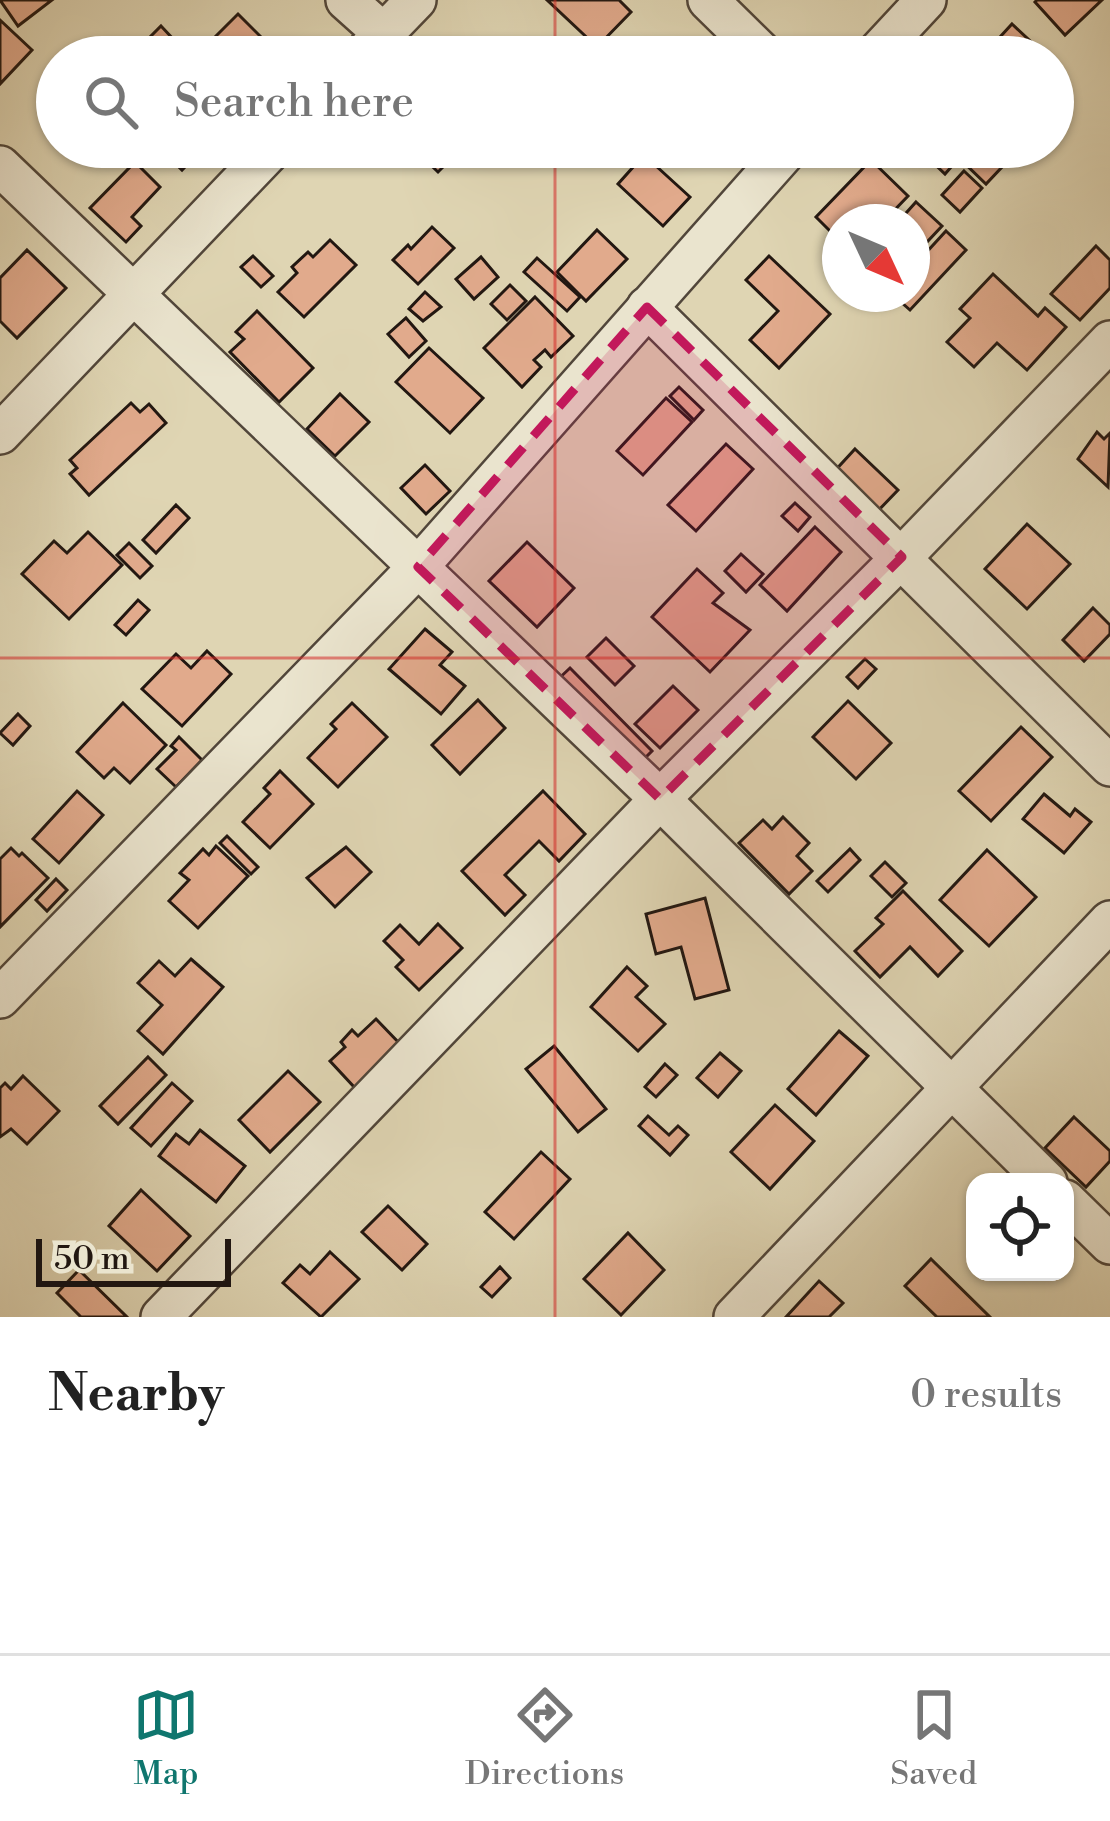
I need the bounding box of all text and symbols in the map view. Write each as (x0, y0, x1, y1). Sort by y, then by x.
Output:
search box (36, 36, 1074, 168)
icon: search (78, 69, 144, 135)
text: Search here (174, 74, 414, 131)
north arrow (822, 204, 930, 312)
map controls (966, 1173, 1074, 1281)
button: locate (966, 1173, 1074, 1281)
scale bar (36, 1233, 231, 1286)
text: 50 m (54, 1239, 130, 1280)
text: Nearby (48, 1363, 224, 1427)
text: 0 results (910, 1371, 1062, 1420)
tab: Map (133, 1682, 199, 1795)
tab: Directions (465, 1682, 624, 1795)
tab: Saved (890, 1682, 977, 1795)

